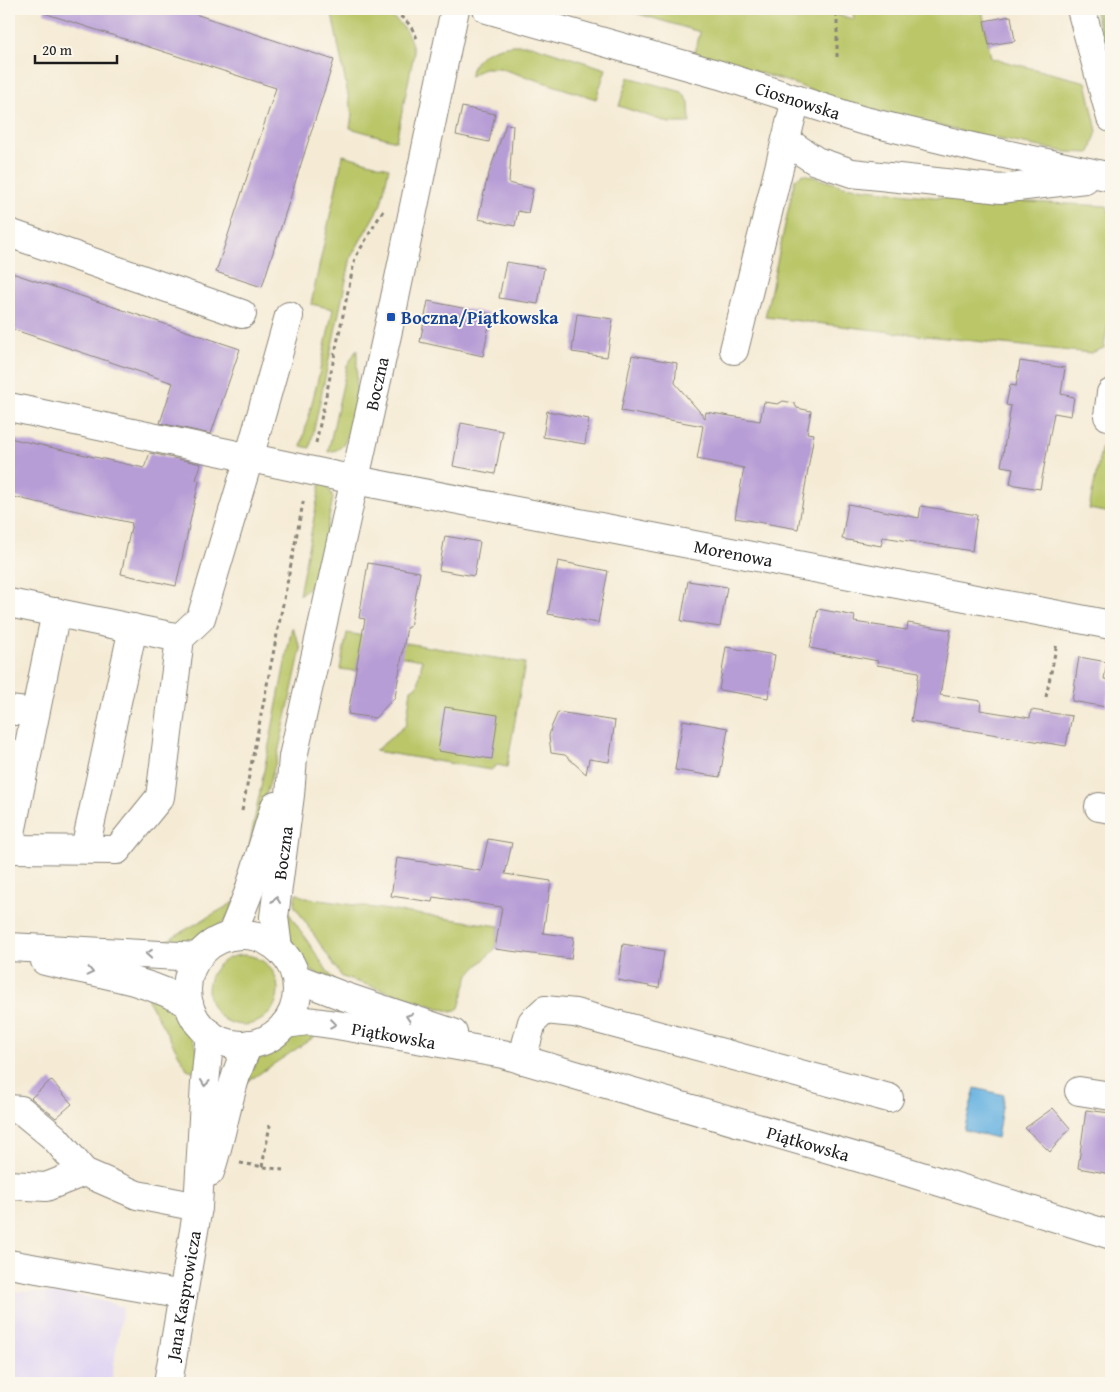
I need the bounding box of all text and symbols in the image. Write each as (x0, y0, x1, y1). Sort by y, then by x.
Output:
scale bar (35, 32, 118, 64)
text: 20 m (42, 39, 73, 60)
street label: Ciosnowska (752, 74, 844, 126)
place label: Boczna/Piątkowska (401, 304, 559, 331)
marker: Boczna/Piątkowska (385, 311, 397, 323)
street label: Boczna (357, 354, 395, 413)
street label: Morenowa (692, 532, 776, 573)
street label: Boczna (266, 824, 299, 881)
one-way arrow (270, 895, 281, 903)
one-way arrow (145, 949, 153, 960)
one-way arrow (86, 966, 95, 976)
one-way arrow (405, 1013, 414, 1023)
street label: Piątkowska (350, 1014, 438, 1056)
one-way arrow (329, 1018, 337, 1029)
one-way arrow (200, 1079, 211, 1087)
street label: Piątkowska (764, 1118, 853, 1168)
street label: Jana Kasprowicza (158, 1228, 207, 1364)

